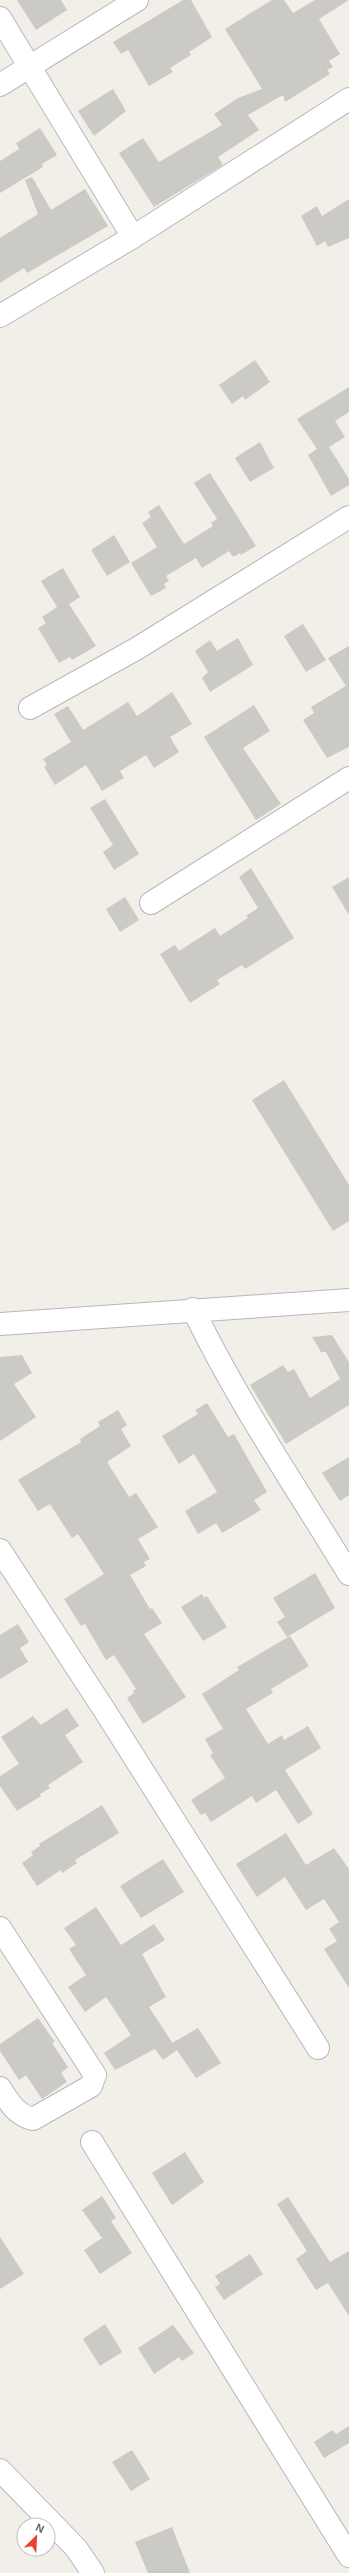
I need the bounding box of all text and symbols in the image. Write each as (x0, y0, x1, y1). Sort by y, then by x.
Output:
north arrow (16, 2517, 56, 2557)
text: N (34, 2521, 46, 2535)

